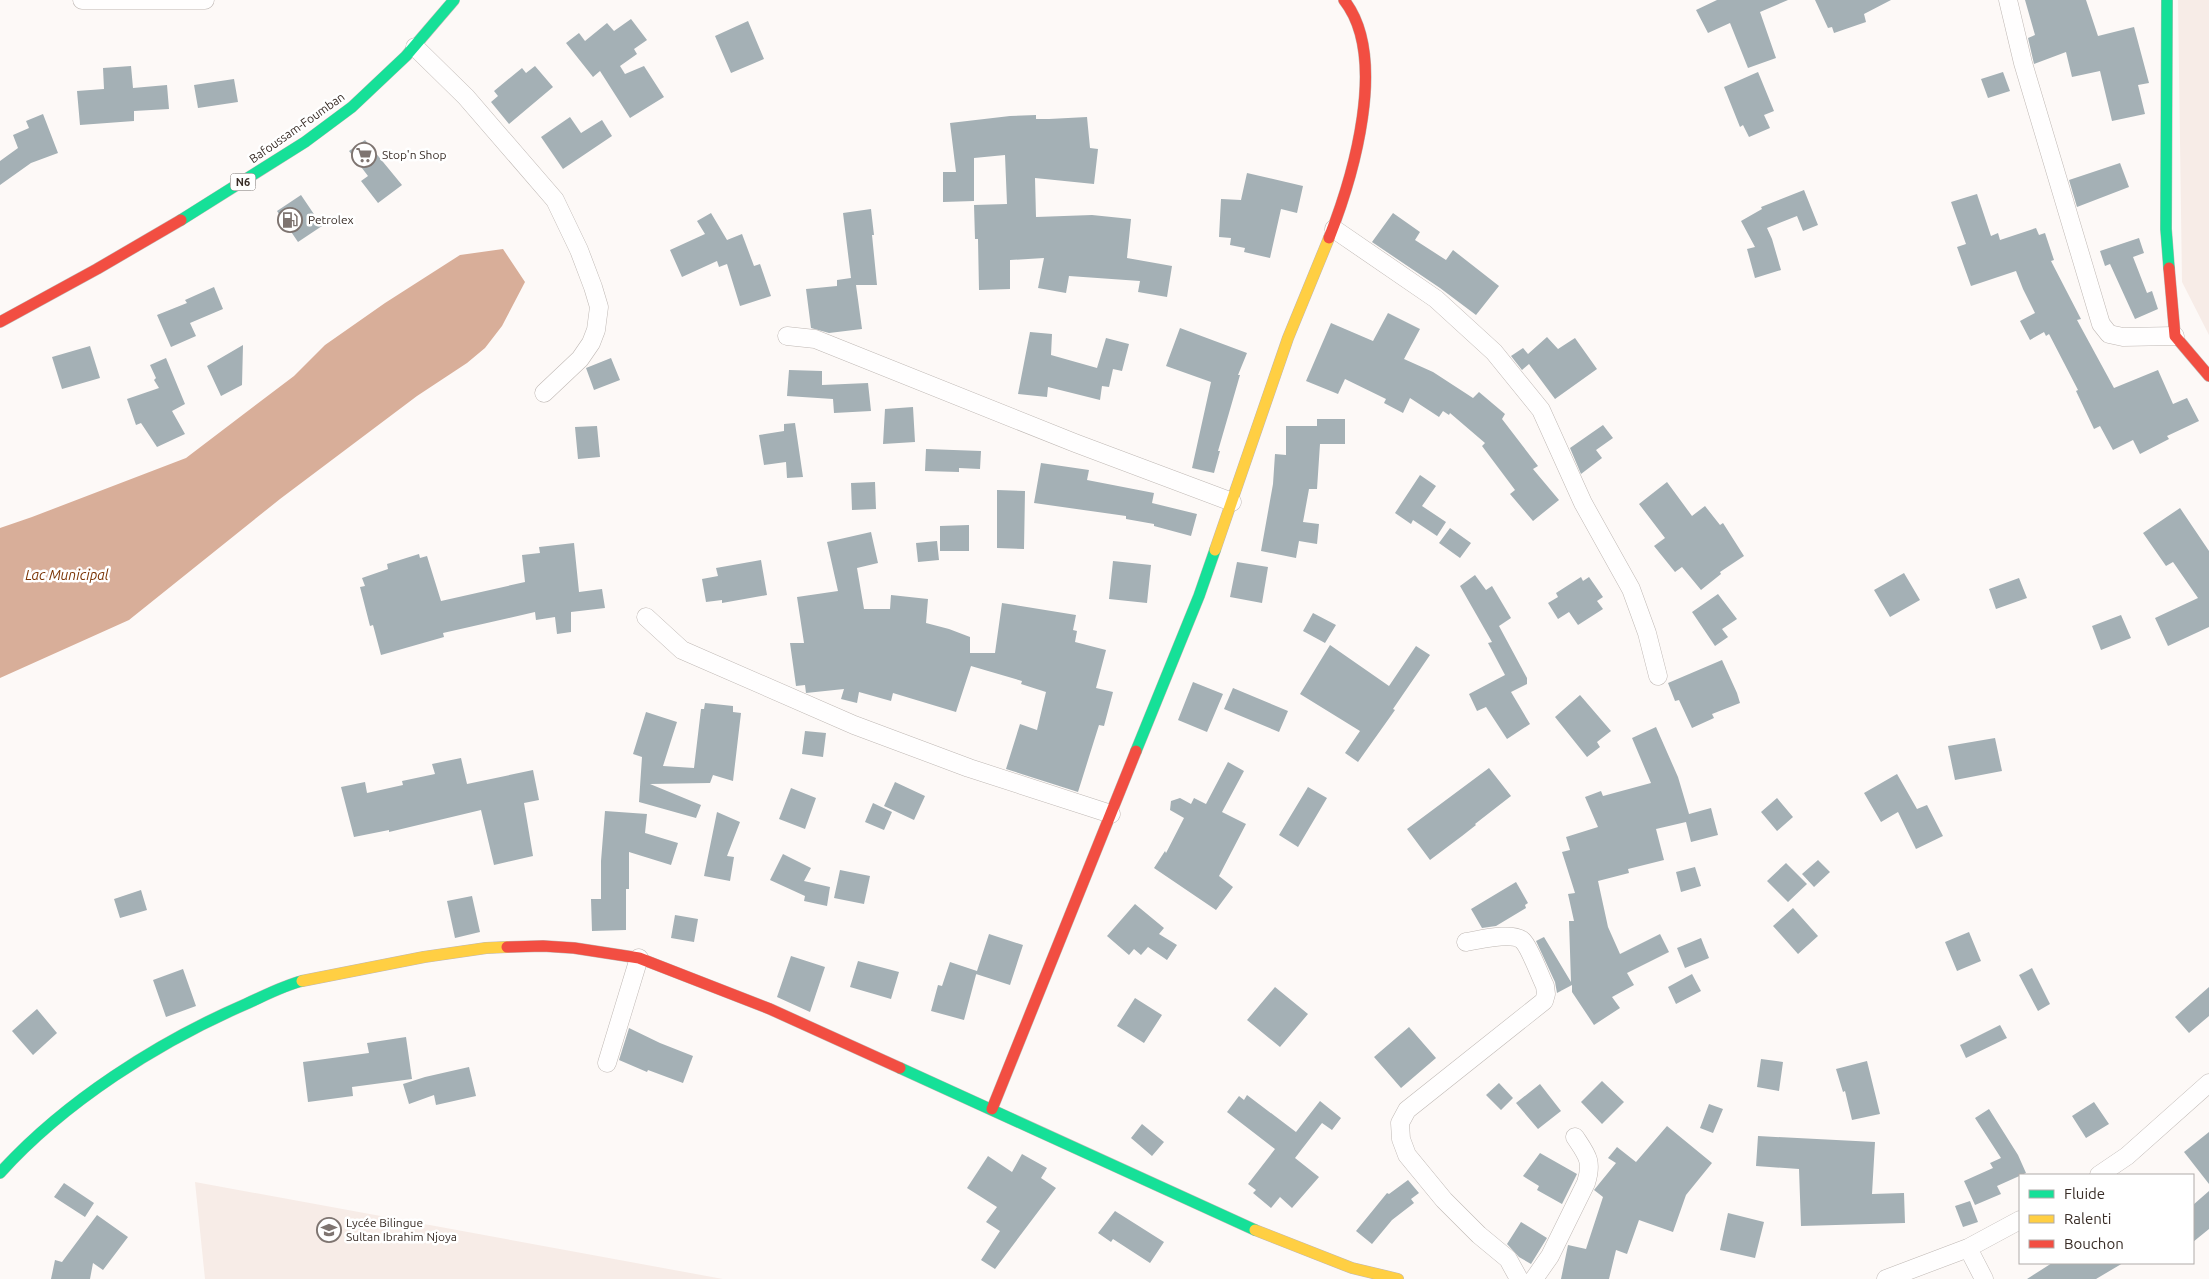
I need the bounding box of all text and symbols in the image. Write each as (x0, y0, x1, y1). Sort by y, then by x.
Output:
street label: Bafoussam-Foumban (247, 90, 347, 165)
supermarket icon: Stop'n Shop (351, 142, 377, 168)
place label: Stop'n Shop (382, 148, 446, 161)
road number: N6 (230, 173, 256, 190)
fuel station icon: Petrolex (277, 207, 303, 233)
place label: Petrolex (308, 213, 354, 226)
water label: Lac Municipal (25, 567, 109, 583)
legend (2019, 1174, 2194, 1264)
text: Fluide (2064, 1185, 2105, 1202)
text: Ralenti (2064, 1210, 2111, 1227)
place label: Lycée Bilingue Sultan Ibrahim Njoya (346, 1216, 457, 1243)
school or university icon: Lycée Bilingue Sultan Ibrahim Njoya (316, 1217, 342, 1243)
text: Bouchon (2064, 1235, 2124, 1252)

